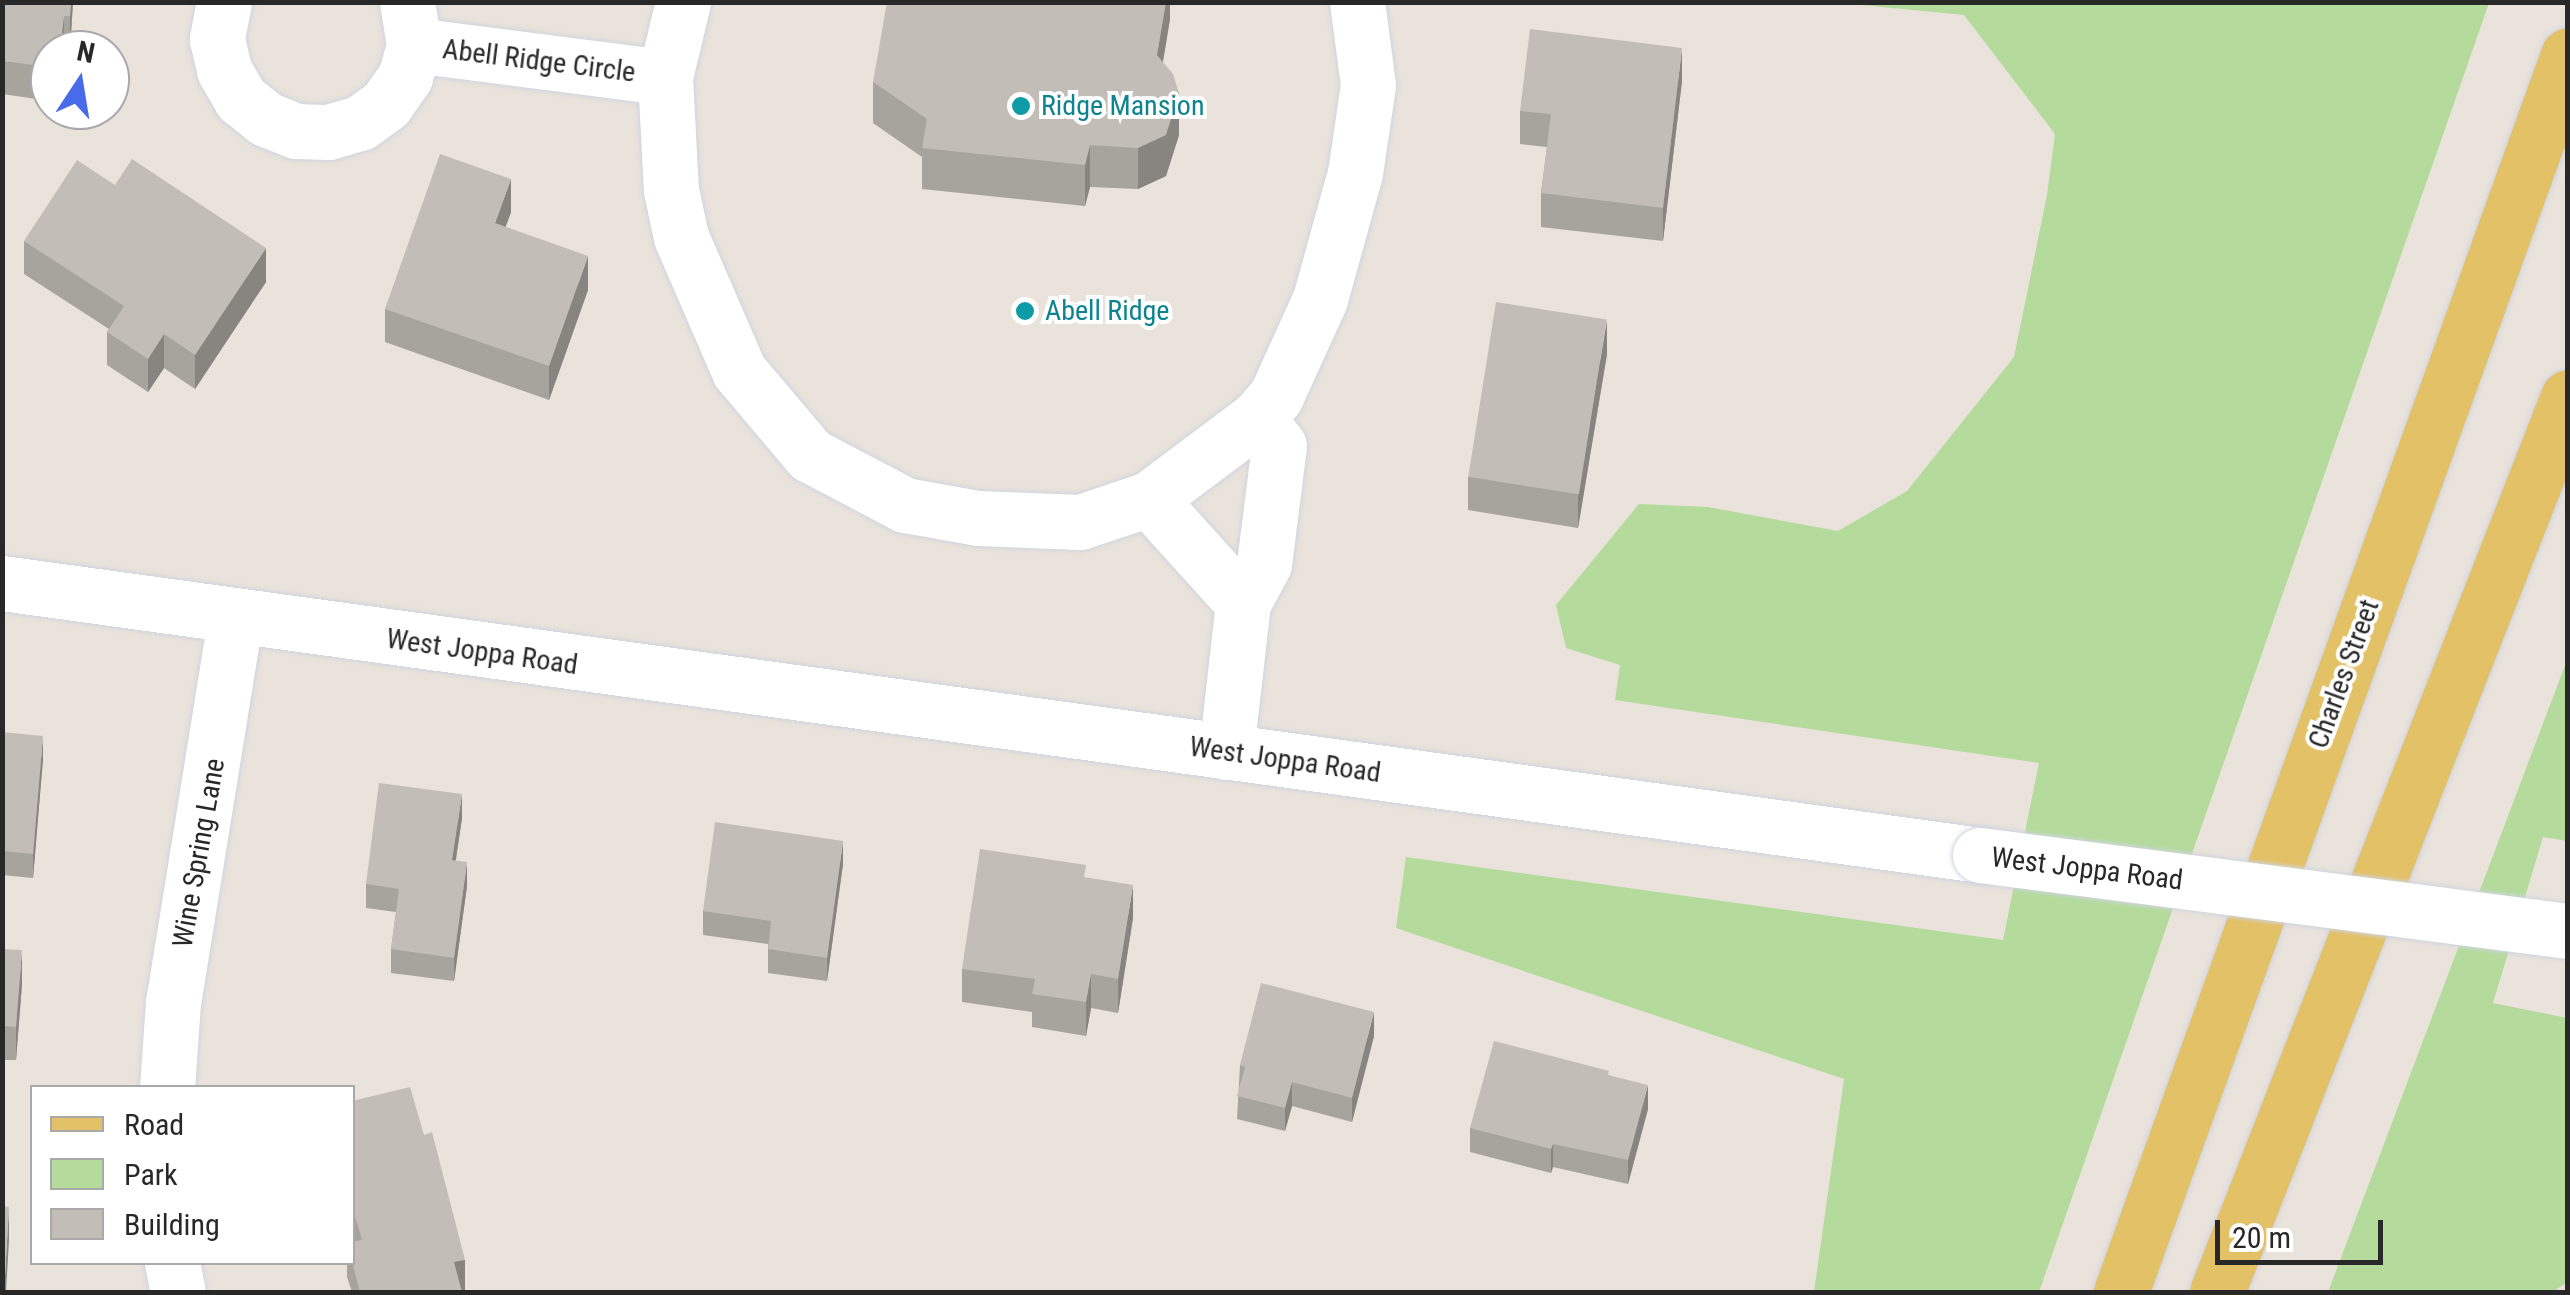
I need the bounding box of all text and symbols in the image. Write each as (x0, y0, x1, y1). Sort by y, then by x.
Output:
north arrow (30, 30, 130, 130)
street label: Abell Ridge Circle (441, 33, 637, 89)
text: N (74, 34, 98, 70)
place label: Ridge Mansion (1041, 89, 1204, 123)
marker: Ridge Mansion (1010, 95, 1032, 117)
place label: Abell Ridge (1045, 294, 1169, 328)
marker: Abell Ridge (1014, 300, 1036, 322)
street label: Charles Street (2302, 595, 2386, 753)
street label: West Joppa Road (384, 622, 580, 682)
street label: West Joppa Road (1187, 730, 1383, 790)
street label: Wine Spring Lane (166, 756, 232, 950)
street label: West Joppa Road (1989, 841, 2185, 897)
legend (30, 1085, 355, 1265)
text: Road (124, 1107, 184, 1142)
text: Park (124, 1157, 178, 1192)
scale bar (2220, 1200, 2388, 1262)
text: Building (124, 1207, 220, 1242)
text: 20 m (2232, 1220, 2291, 1255)

